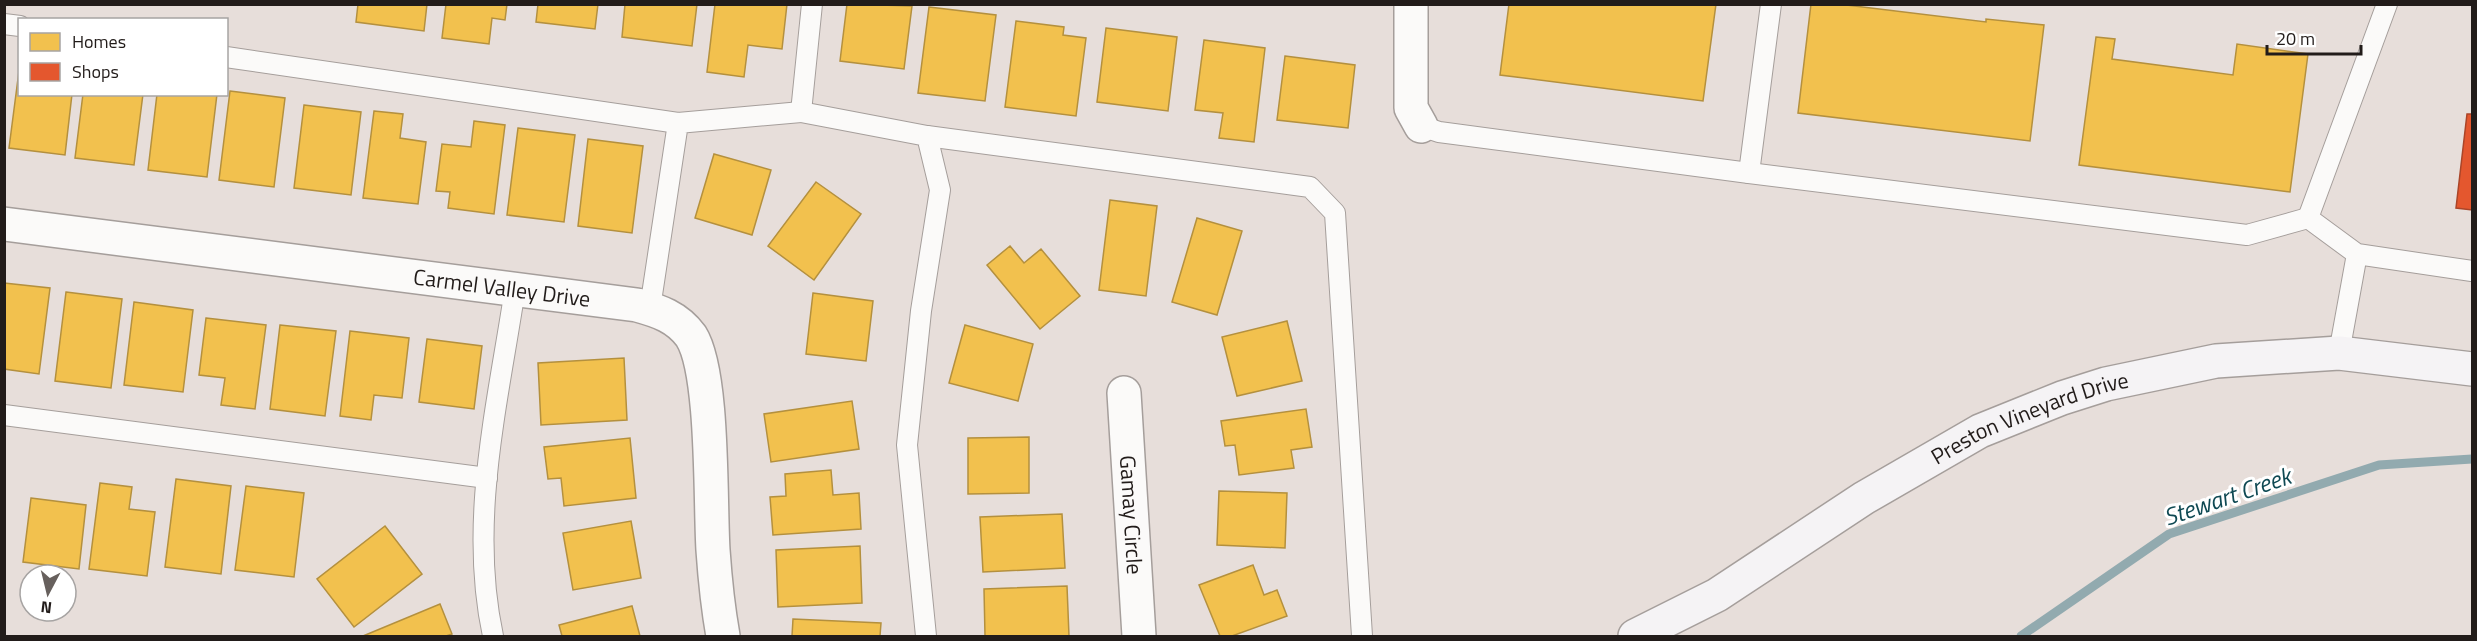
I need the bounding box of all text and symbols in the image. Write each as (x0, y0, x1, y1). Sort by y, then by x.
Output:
legend (18, 18, 228, 96)
scale bar (2267, 18, 2362, 56)
text: 20 m (2276, 25, 2315, 52)
text: Homes (72, 28, 126, 55)
text: Shops (72, 58, 119, 85)
street label: Carmel Valley Drive (411, 260, 592, 316)
street label: Preston Vineyard Drive (1924, 363, 2132, 473)
street label: Gamay Circle (1111, 454, 1152, 575)
water label: Stewart Creek (2158, 456, 2299, 535)
north arrow (18, 563, 78, 623)
text: N (39, 595, 53, 620)

